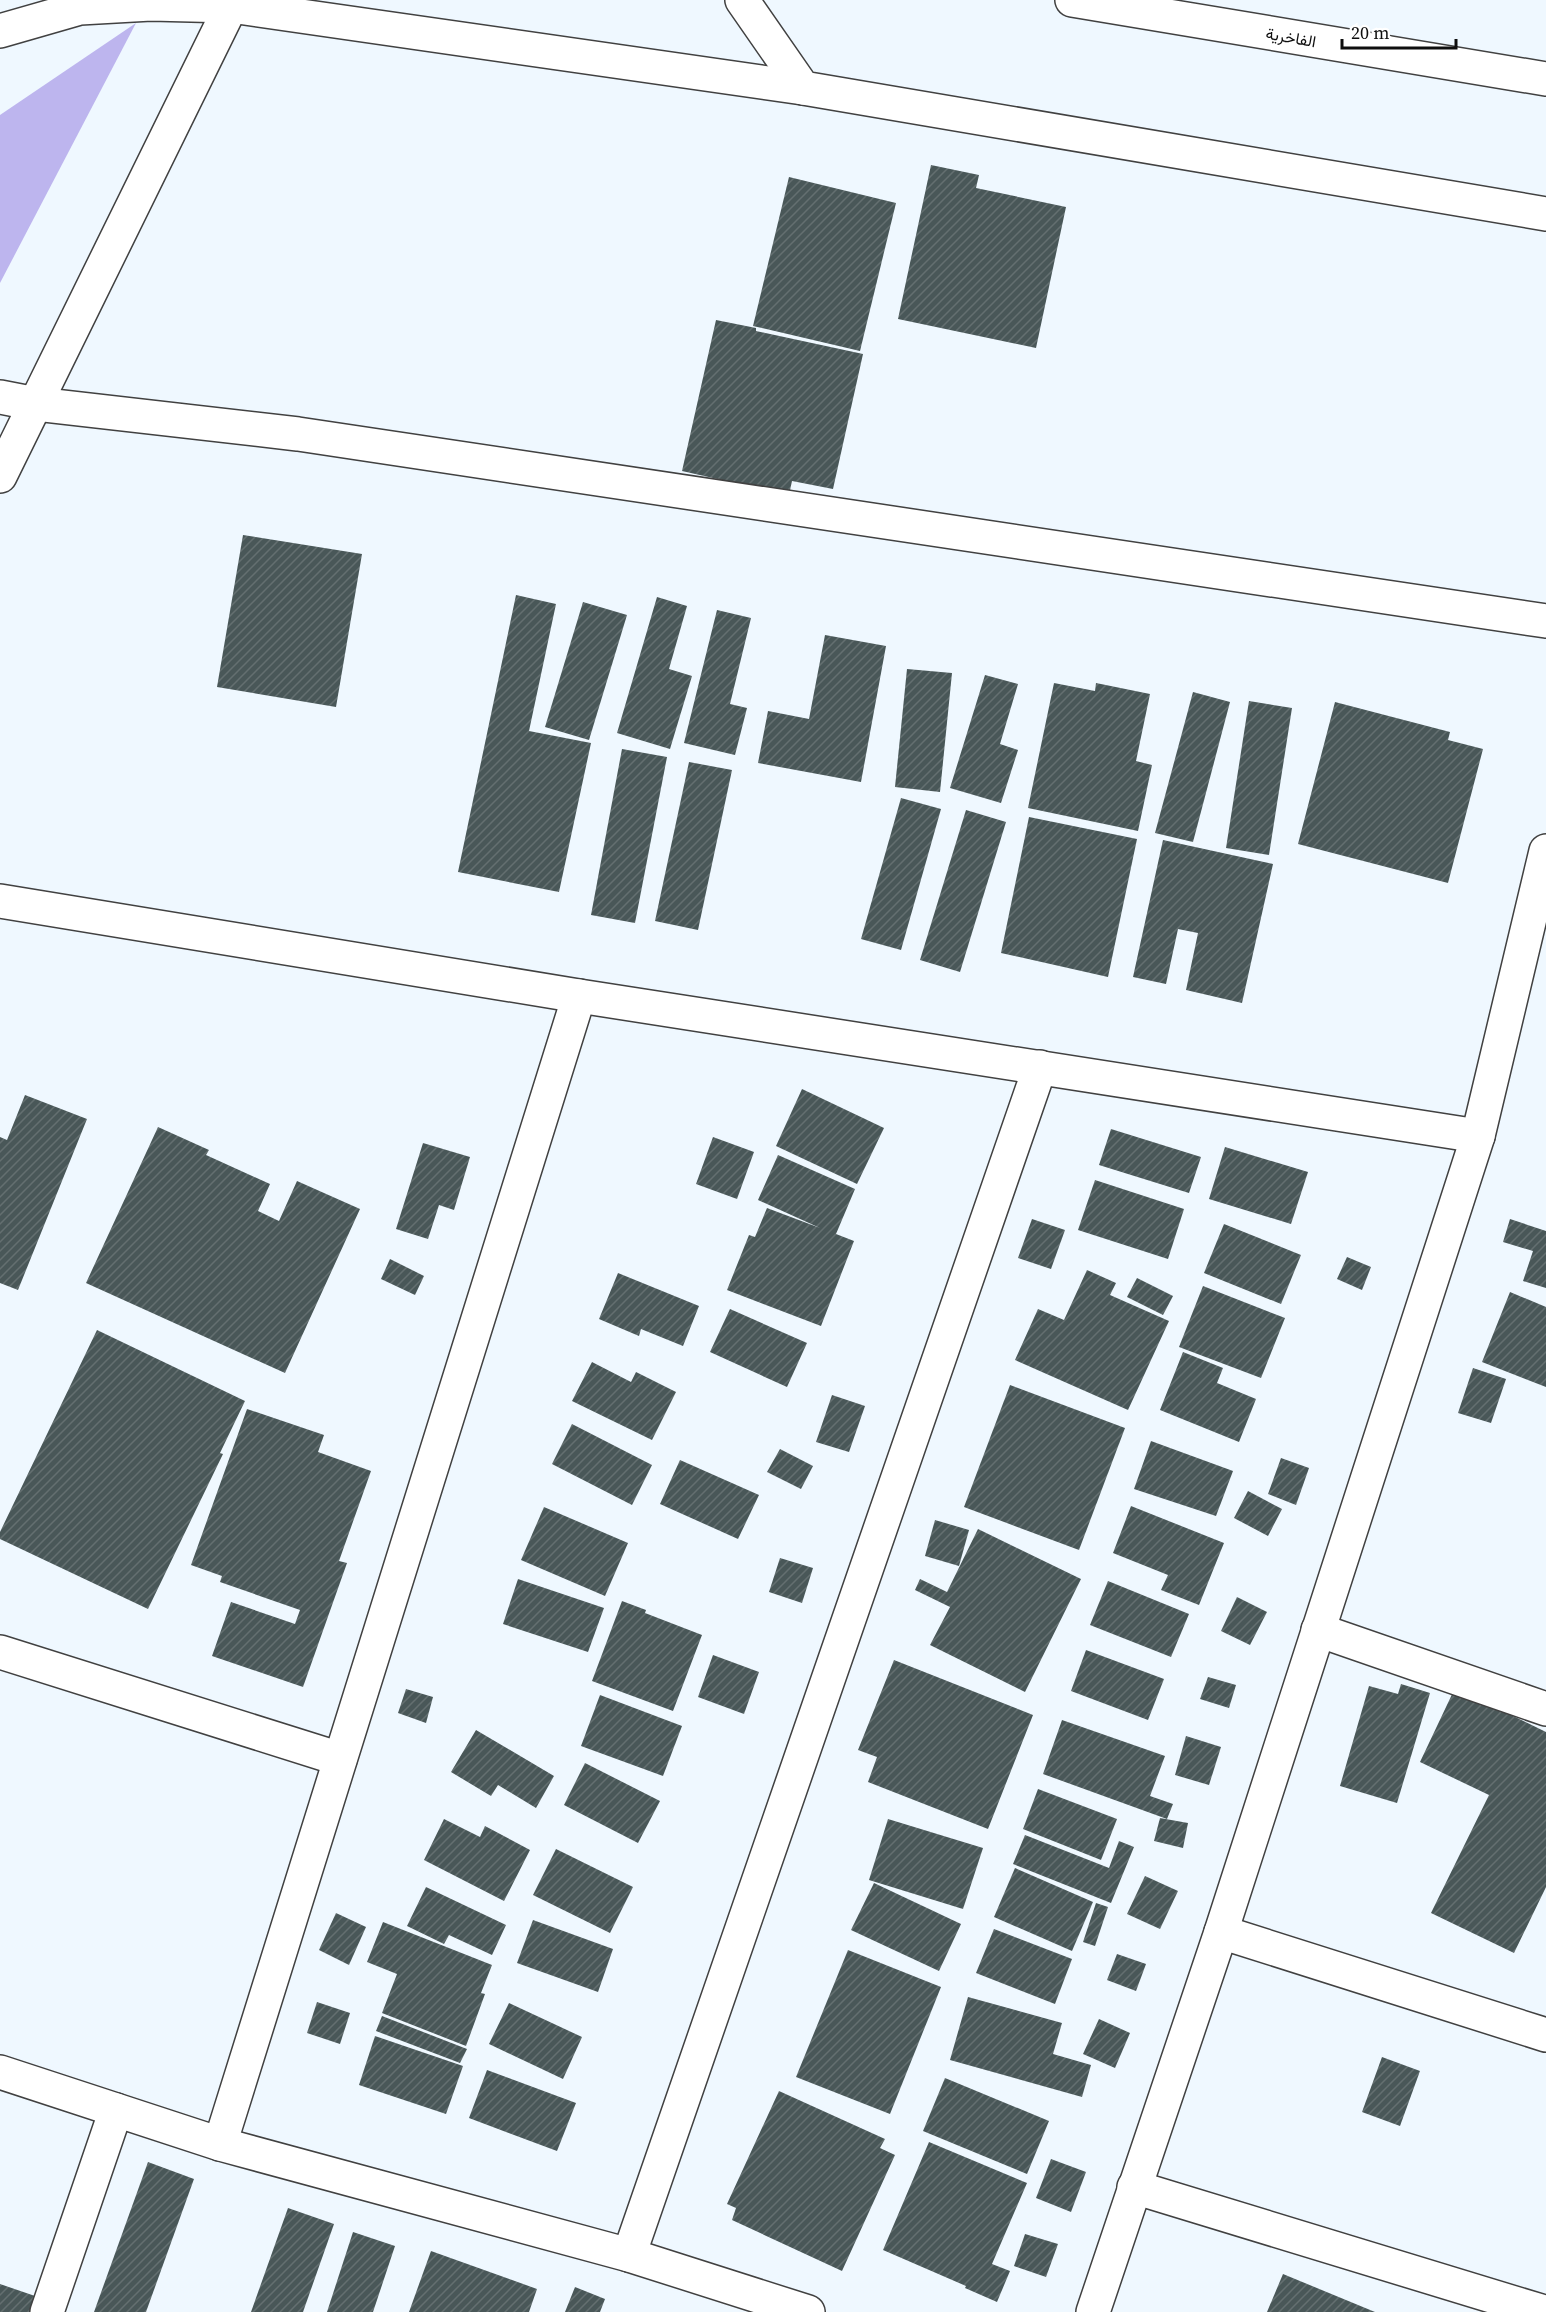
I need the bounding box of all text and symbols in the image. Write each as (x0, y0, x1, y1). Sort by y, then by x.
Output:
scale bar (1342, 12, 1456, 50)
text: 20 m (1351, 20, 1389, 45)
street label: الفاخرية (1264, 22, 1318, 52)

